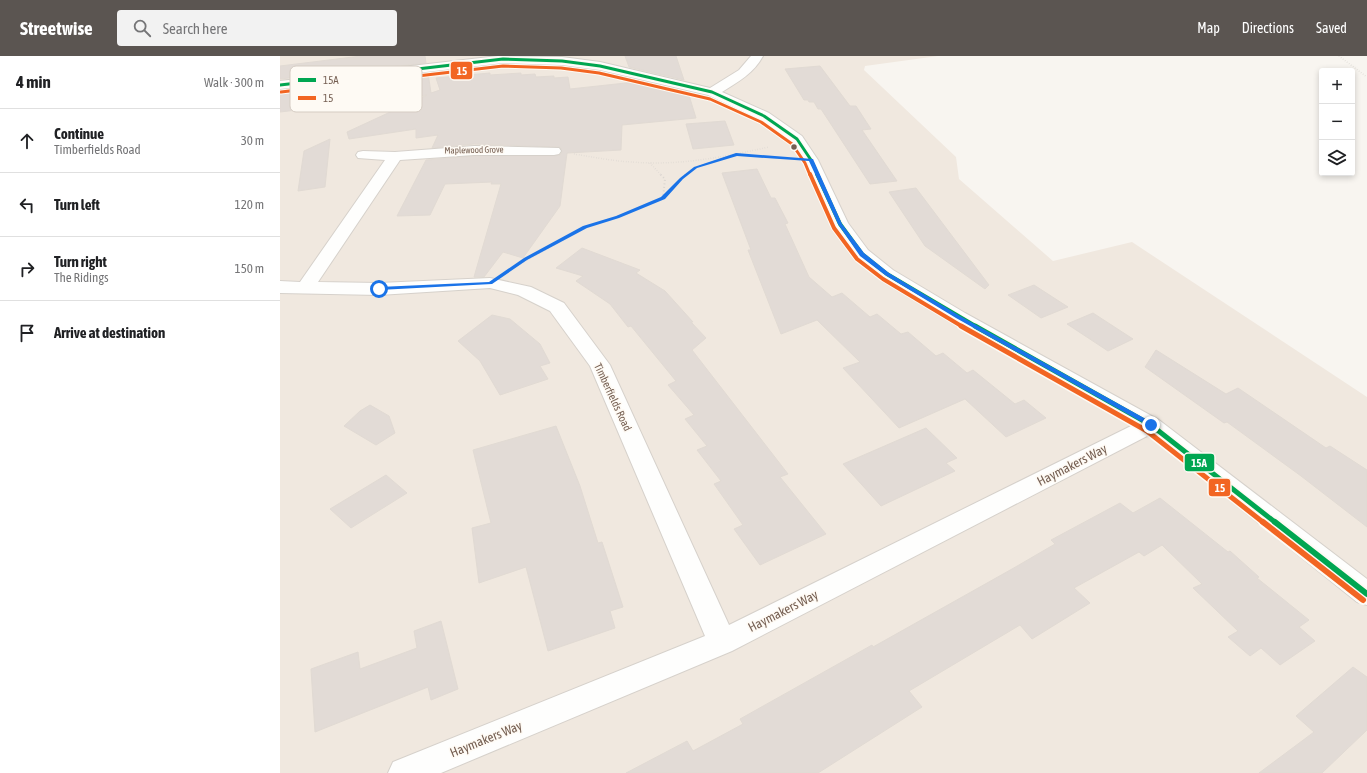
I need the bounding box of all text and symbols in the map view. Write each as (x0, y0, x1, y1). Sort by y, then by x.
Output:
search box (117, 10, 397, 46)
text: Streetwise (20, 17, 93, 39)
icon: search (131, 17, 153, 39)
text: Search here (163, 20, 227, 37)
text: Map (1197, 20, 1220, 36)
text: Directions (1242, 20, 1294, 36)
text: Saved (1316, 20, 1347, 36)
line badge: 15 (450, 61, 473, 80)
text: 15 (457, 65, 467, 77)
legend (290, 66, 422, 112)
map controls (1319, 68, 1355, 176)
button: + (1319, 68, 1355, 104)
text: 4 min (16, 72, 51, 92)
text: 15A (323, 74, 339, 86)
text: Walk · 300 m (204, 75, 264, 90)
text: 15 (323, 92, 333, 104)
button: − (1319, 104, 1355, 140)
text: Continue (54, 125, 104, 142)
icon: ahead (16, 130, 38, 152)
text: 30 m (241, 133, 264, 148)
button: layers (1319, 140, 1355, 176)
text: Timberfields Road (54, 142, 141, 157)
unlabelled marker (789, 142, 799, 152)
street label: Maplewood Grove (444, 144, 504, 156)
icon: left (16, 194, 38, 216)
text: Turn left (54, 196, 100, 213)
text: 120 m (235, 197, 264, 212)
text: Turn right (54, 253, 107, 270)
icon: right (16, 258, 38, 280)
text: 150 m (235, 261, 264, 276)
text: The Ridings (54, 270, 109, 285)
route start (370, 280, 388, 298)
icon: arrive (16, 322, 38, 344)
text: Arrive at destination (54, 324, 165, 341)
street label: Timberfields Road (592, 361, 634, 433)
route end (1142, 416, 1160, 434)
street label: Haymakers Way (1035, 441, 1110, 489)
line badge: 15A (1184, 453, 1215, 472)
text: 15A (1191, 457, 1207, 469)
line badge: 15 (1208, 478, 1231, 497)
text: 15 (1215, 482, 1225, 494)
street label: Haymakers Way (746, 587, 821, 635)
street label: Haymakers Way (448, 718, 525, 760)

